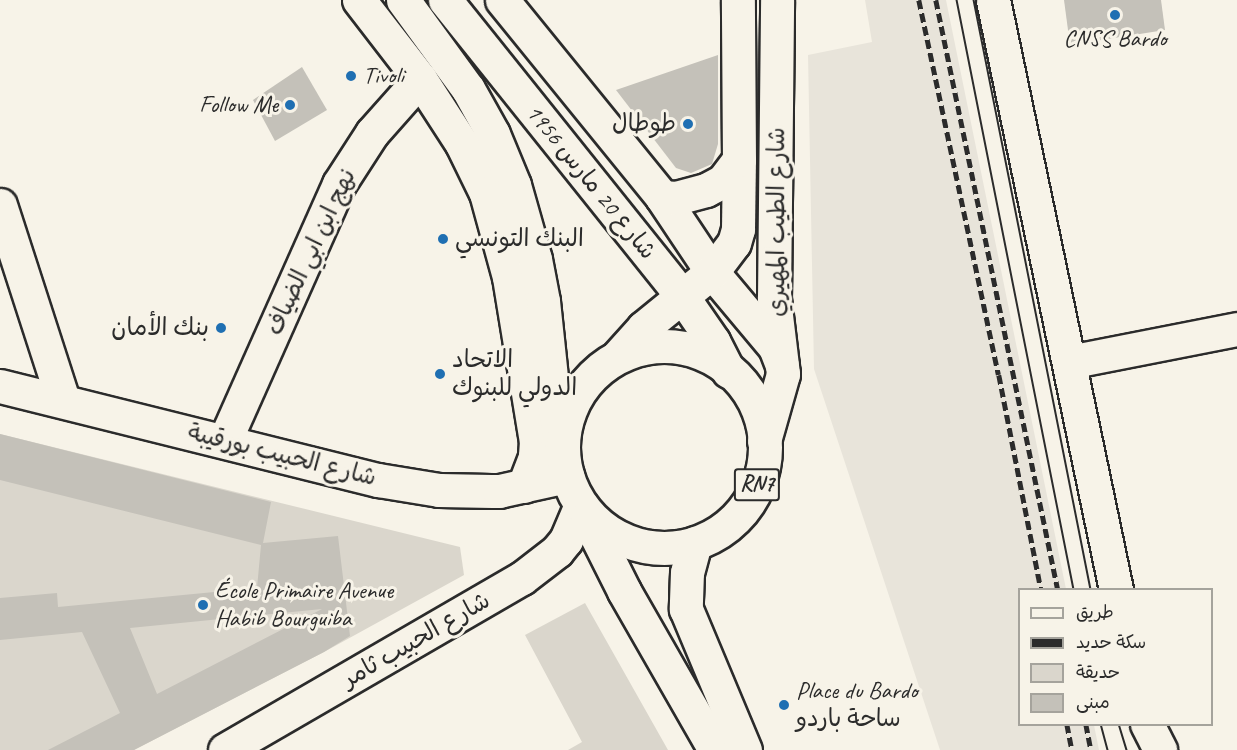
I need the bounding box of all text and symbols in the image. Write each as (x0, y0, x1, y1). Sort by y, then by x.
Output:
marker: CNSS Bardo (1108, 8, 1122, 22)
place label: CNSS Bardo (1063, 25, 1167, 53)
place label: Tivoli (363, 62, 404, 90)
marker: Tivoli (344, 69, 358, 83)
place label: Follow Me (199, 91, 278, 119)
marker: Follow Me (283, 98, 297, 112)
street label: شارع 20 مارس 1956 (520, 99, 662, 265)
place label: طوطال (612, 110, 676, 138)
marker: طوطال (681, 117, 695, 131)
street label: شارع الطيب المهيري (763, 127, 791, 317)
street label: نهج ابن ابي الضياف (260, 164, 362, 340)
place label: البنك التونسي (455, 225, 584, 253)
marker: البنك التونسي (436, 232, 450, 246)
place label: بنك الأمان (111, 314, 209, 342)
marker: بنك الأمان (214, 321, 228, 335)
place label: الاتحاد الدولي للبنوك (452, 346, 577, 402)
marker: الاتحاد الدولي للبنوك (433, 367, 447, 381)
street label: شارع الحبيب بورقيبة (185, 418, 379, 492)
road number: RN7 (733, 466, 781, 504)
place label: École Primaire Avenue Habib Bourguiba (215, 577, 393, 633)
street label: شارع الحبيب ثامر (337, 586, 495, 694)
legend (1018, 588, 1213, 726)
marker: École Primaire Avenue Habib Bourguiba (196, 598, 210, 612)
text: طريق (1076, 601, 1114, 623)
text: سكة حديد (1076, 631, 1146, 653)
text: حديقة (1076, 661, 1120, 683)
place label: Place du Bardo ساحة باردو (796, 677, 917, 733)
text: مبنى (1076, 691, 1110, 713)
marker: Place du Bardo ساحة باردو (777, 698, 791, 712)

